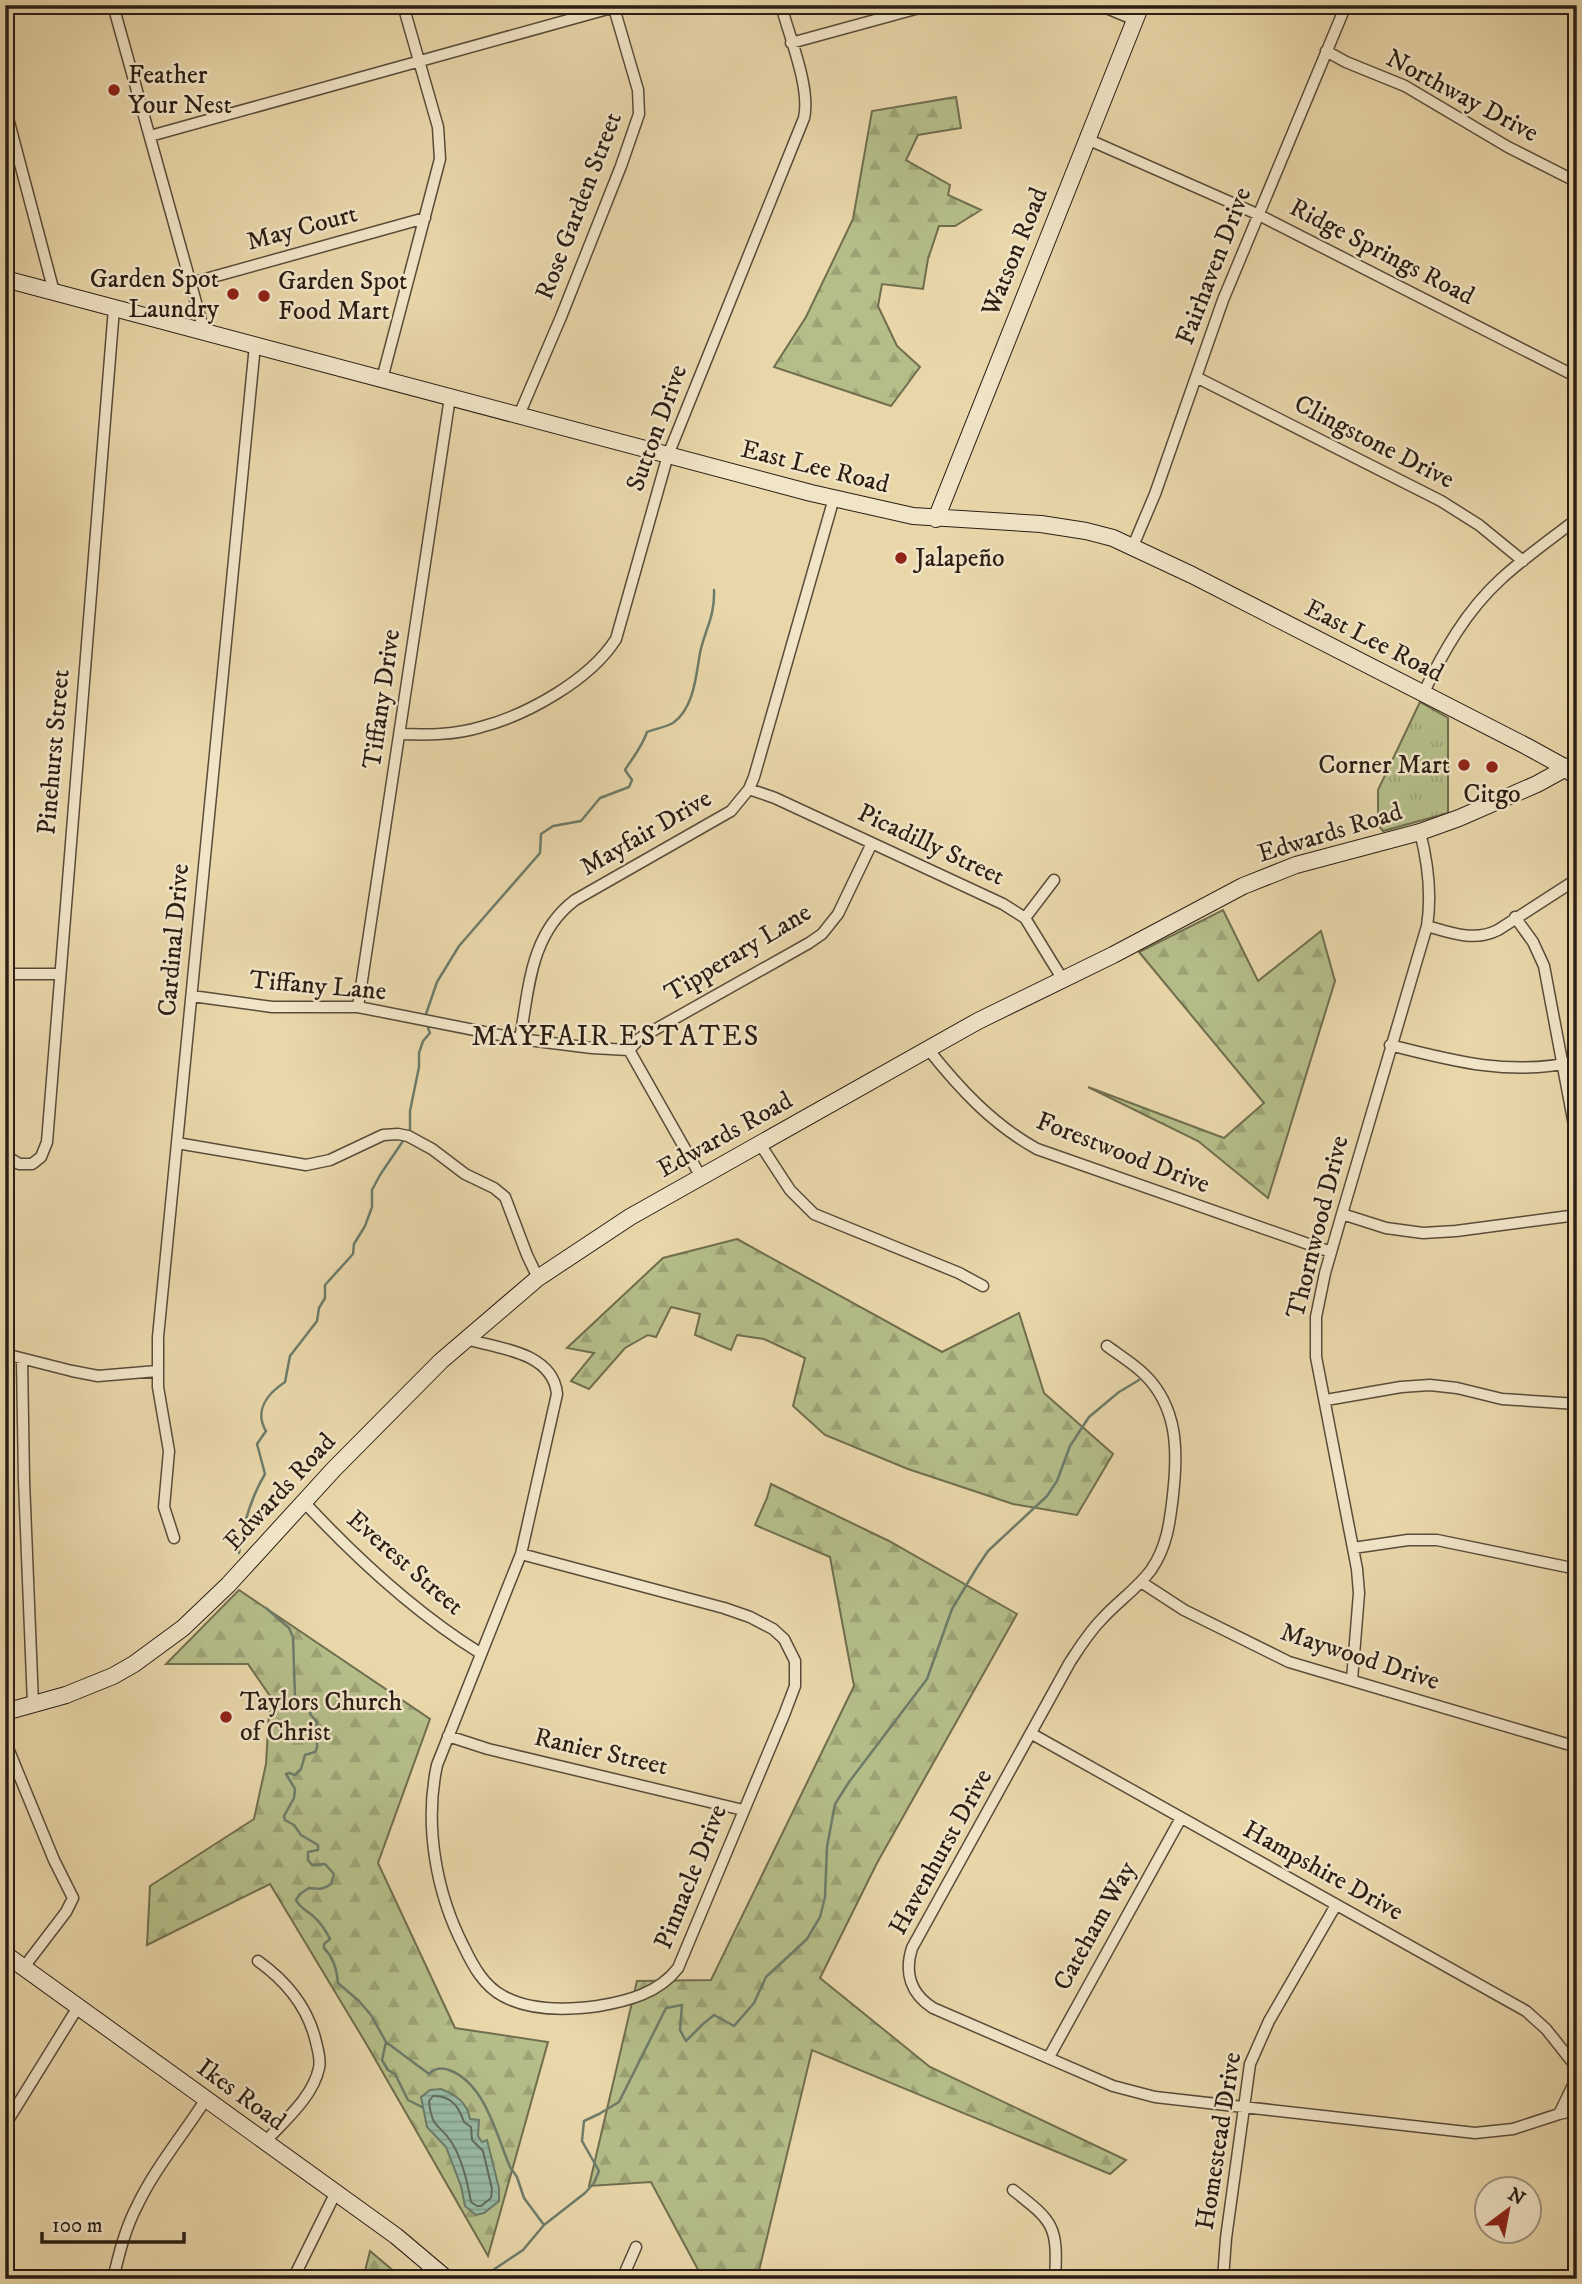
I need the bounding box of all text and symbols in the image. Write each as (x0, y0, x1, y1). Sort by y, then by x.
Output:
street label: Northway Drive (1380, 42, 1544, 150)
place label: Feather Your Nest (128, 59, 232, 122)
marker: Feather Your Nest (106, 82, 122, 98)
street label: Rose Garden Street (528, 108, 630, 304)
street label: Fairhaven Drive (1169, 182, 1259, 350)
street label: Watson Road (974, 183, 1056, 322)
street label: Ridge Springs Road (1284, 191, 1480, 313)
street label: May Court (243, 197, 361, 259)
place label: Garden Spot Laundry (90, 263, 220, 326)
place label: Garden Spot Food Mart (278, 265, 407, 328)
marker: Garden Spot Laundry (225, 286, 241, 302)
marker: Garden Spot Food Mart (256, 288, 272, 304)
street label: Sutton Drive (619, 360, 695, 496)
street label: Clingstone Drive (1288, 387, 1460, 497)
street label: East Lee Road (737, 433, 893, 501)
place label: Jalapeño (913, 542, 1005, 575)
marker: Jalapeño (893, 550, 909, 566)
street label: East Lee Road (1299, 592, 1449, 690)
street label: Tiffany Drive (356, 627, 408, 771)
street label: Pinehurst Street (30, 668, 78, 836)
place label: Corner Mart (1318, 749, 1450, 782)
marker: Corner Mart (1456, 757, 1472, 773)
marker: Citgo (1484, 759, 1500, 775)
place label: Citgo (1463, 778, 1521, 811)
street label: Mayfair Drive (574, 782, 718, 884)
street label: Edwards Road (1254, 795, 1406, 871)
street label: Picadilly Street (852, 797, 1010, 893)
street label: Cardinal Drive (151, 862, 197, 1018)
street label: Tipperary Lane (659, 896, 817, 1010)
street label: Tiffany Lane (248, 964, 388, 1008)
district label: MAYFAIR ESTATES (472, 1019, 760, 1054)
street label: Edwards Road (652, 1084, 798, 1186)
street label: Forestwood Drive (1031, 1105, 1215, 1201)
street label: Thornwood Drive (1279, 1132, 1357, 1322)
street label: Edwards Road (217, 1426, 343, 1558)
street label: Everest Street (340, 1503, 470, 1623)
street label: Maywood Drive (1276, 1616, 1444, 1698)
place label: Taylors Church of Christ (240, 1686, 402, 1749)
marker: Taylors Church of Christ (218, 1709, 234, 1725)
street label: Ranier Street (531, 1721, 671, 1783)
street label: Havenhurst Drive (882, 1763, 1000, 1941)
street label: Pinnacle Drive (647, 1800, 735, 1954)
street label: Hampshire Drive (1237, 1813, 1409, 1929)
street label: Cateham Way (1046, 1855, 1144, 1996)
street label: Homestead Drive (1189, 2050, 1249, 2232)
street label: Ikes Road (190, 2052, 292, 2138)
north arrow (1474, 2176, 1544, 2246)
text: N (1504, 2183, 1529, 2211)
scale bar (42, 2200, 184, 2244)
text: 100 m (52, 2213, 103, 2239)

